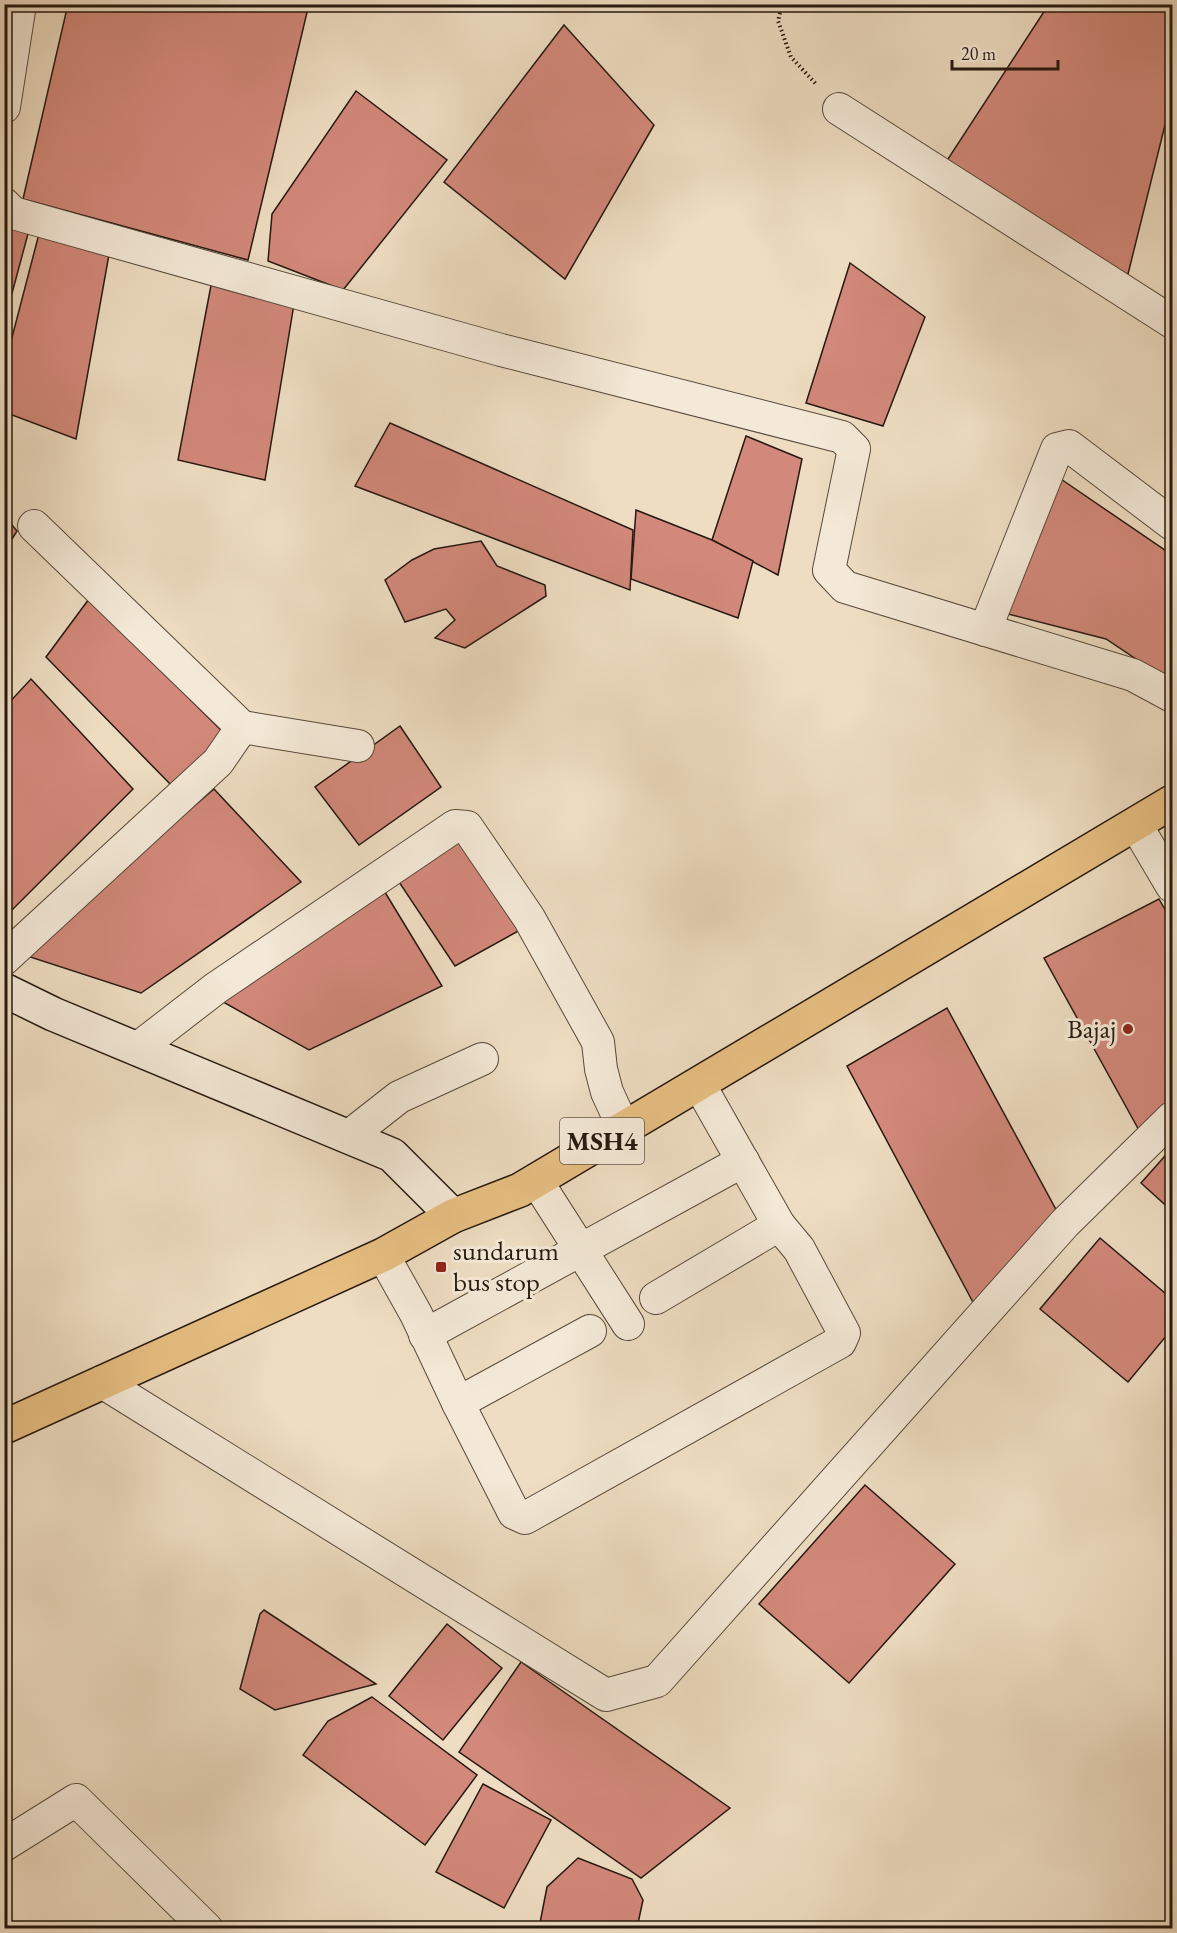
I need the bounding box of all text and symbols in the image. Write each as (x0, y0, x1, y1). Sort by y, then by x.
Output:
scale bar (952, 33, 1058, 71)
text: 20 m (961, 42, 996, 65)
place label: Bajaj (1067, 1011, 1116, 1046)
marker: Bajaj (1121, 1022, 1135, 1036)
road number: MSH4 (560, 1118, 644, 1164)
place label: sundarum bus stop (453, 1233, 559, 1299)
marker: sundarum bus stop (434, 1260, 448, 1274)

